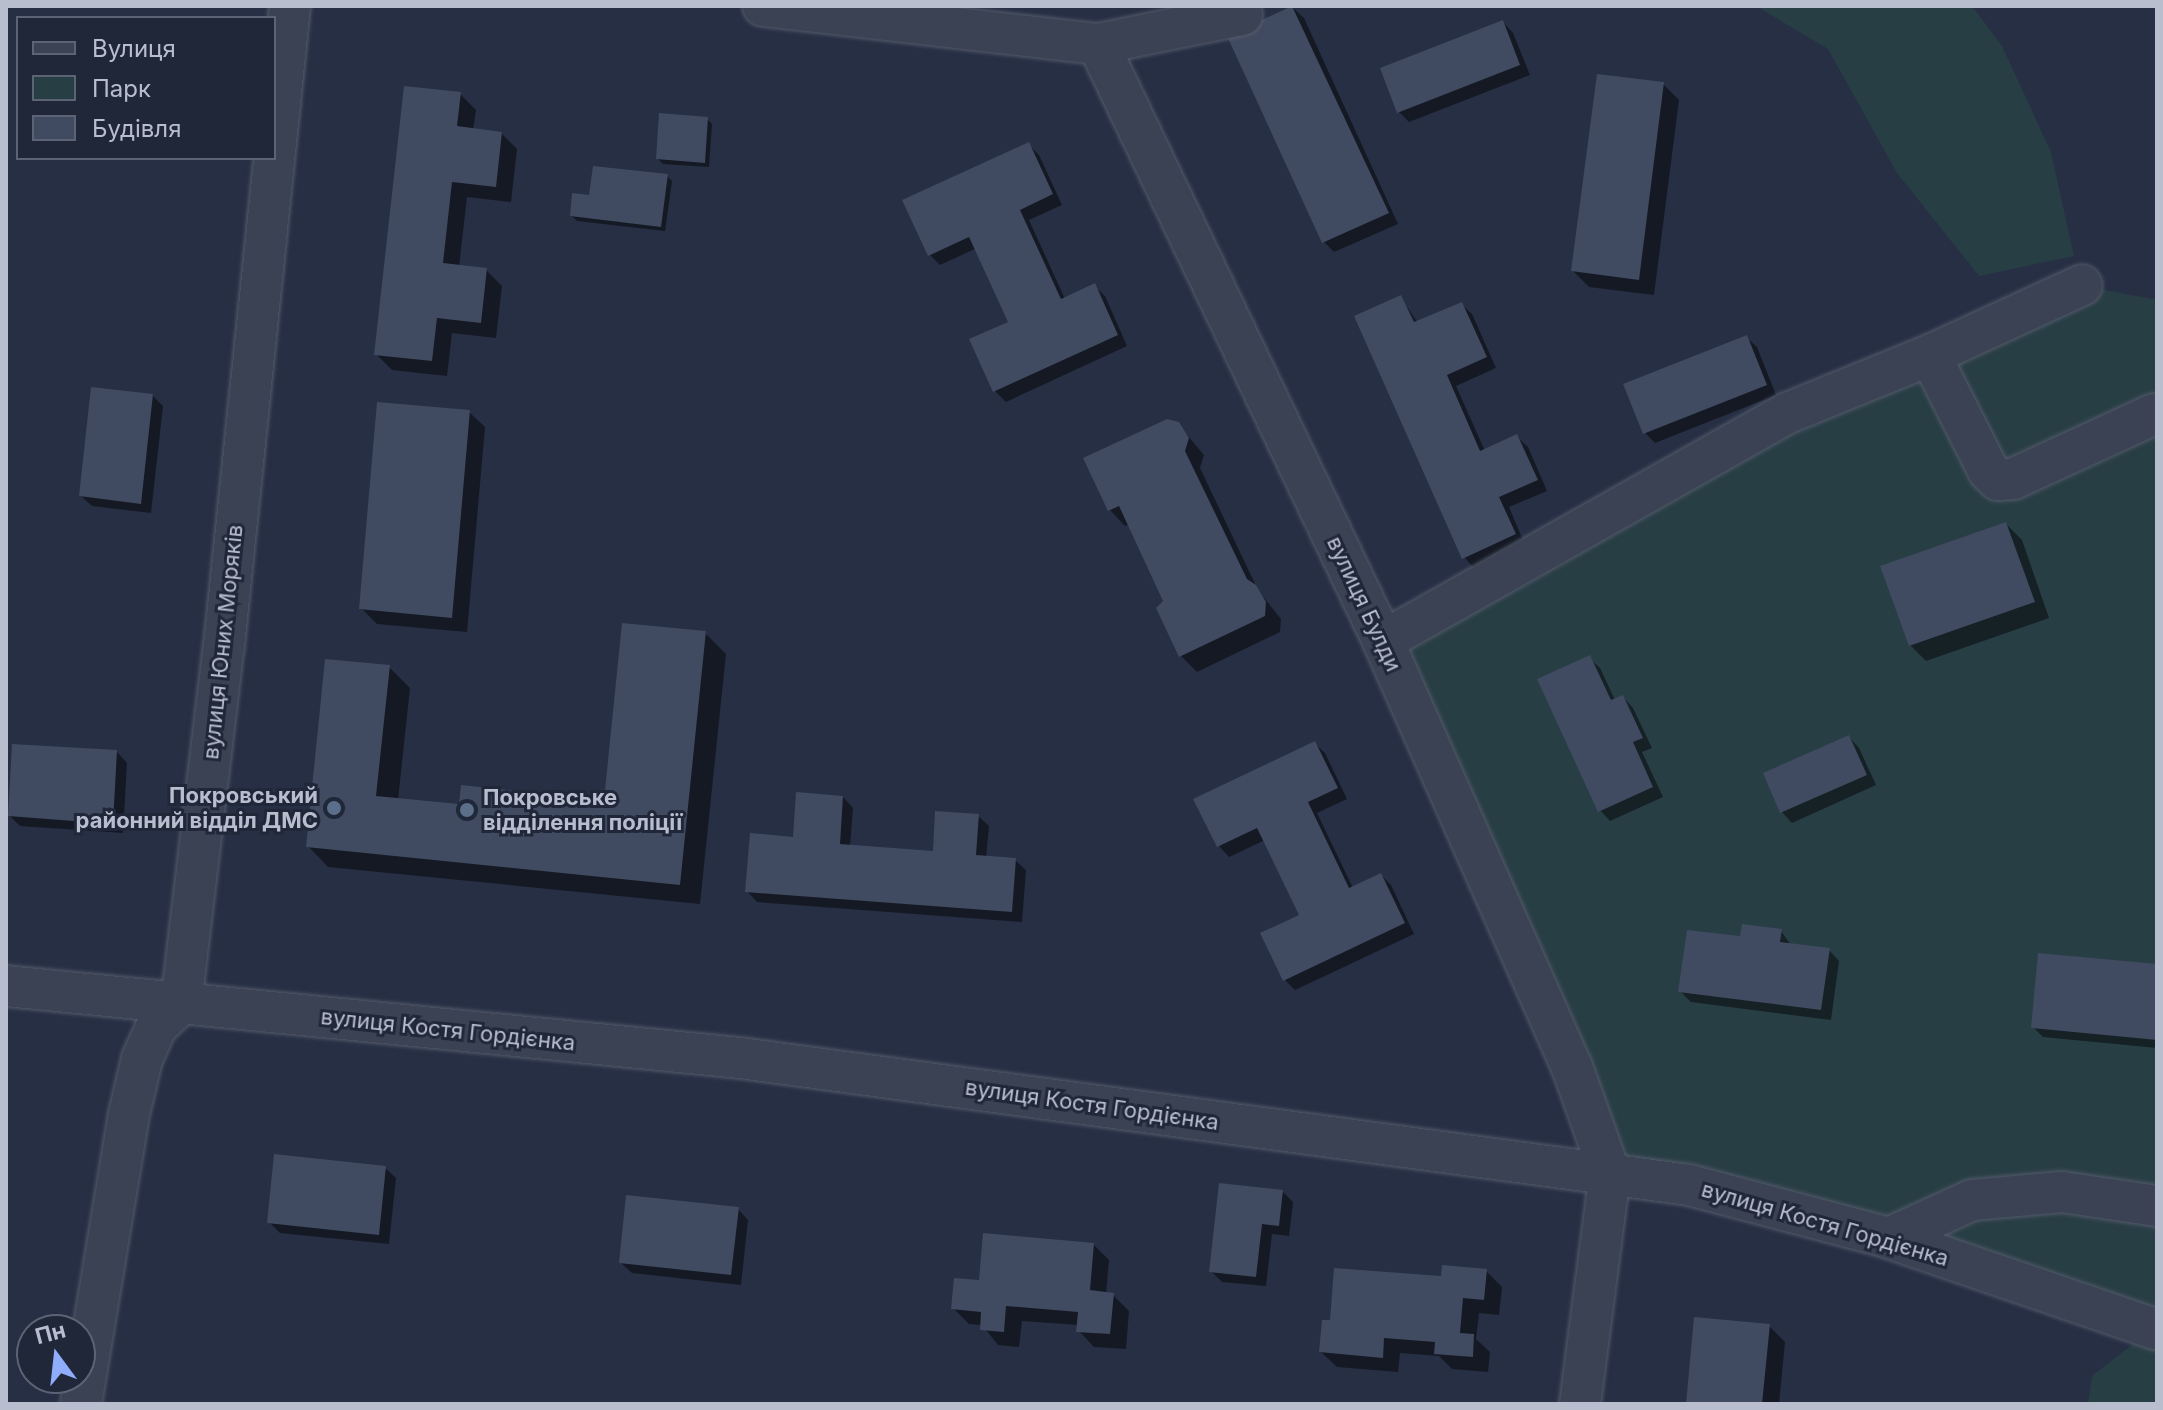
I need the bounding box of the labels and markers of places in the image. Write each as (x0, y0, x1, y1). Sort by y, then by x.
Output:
place label: Покровський районний відділ ДМС (76, 782, 318, 834)
place label: Покровське відділення поліції (483, 784, 682, 836)
marker: Покровський районний відділ ДМС (325, 799, 343, 817)
marker: Покровське відділення поліції (458, 801, 476, 819)

